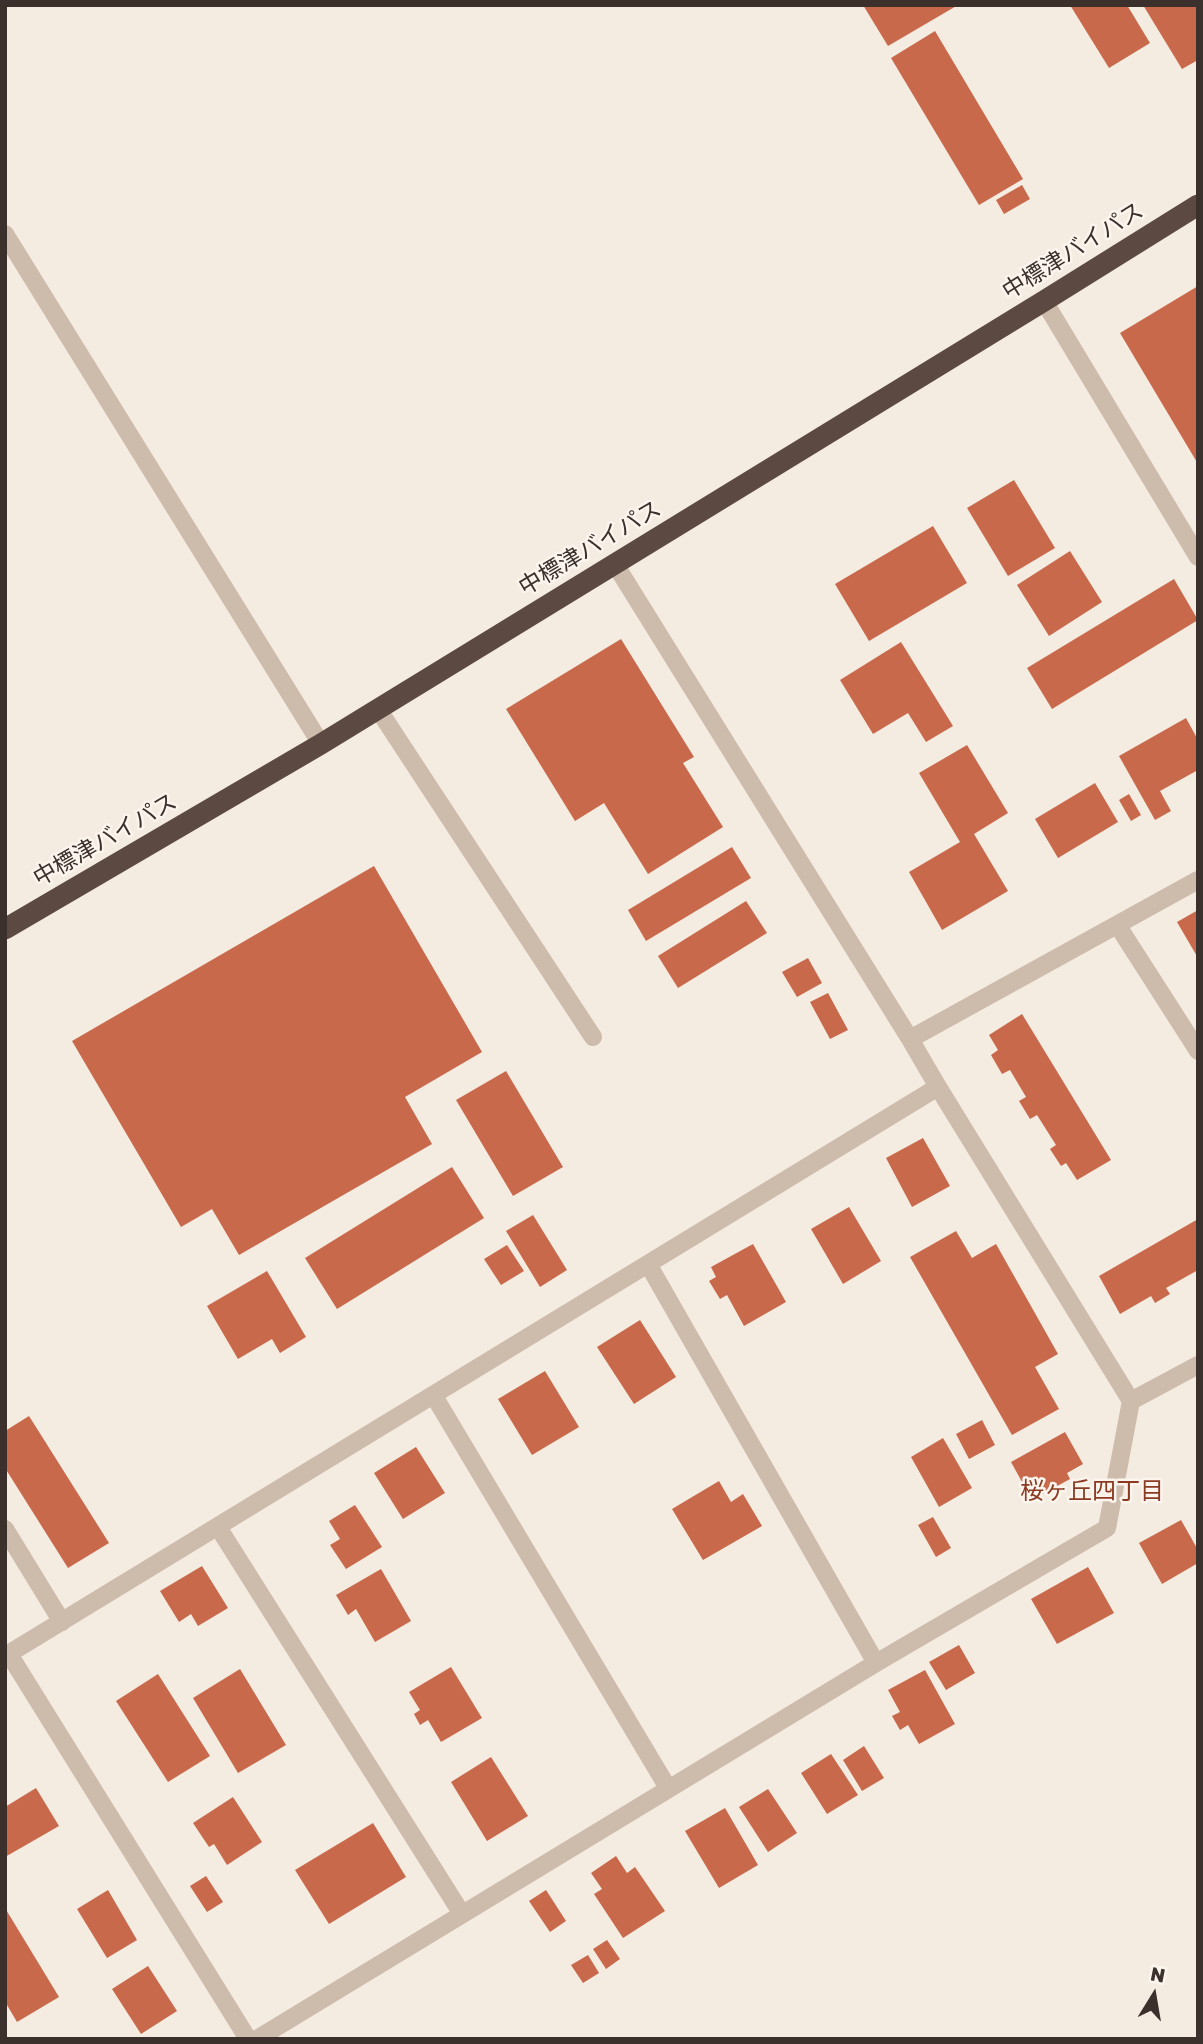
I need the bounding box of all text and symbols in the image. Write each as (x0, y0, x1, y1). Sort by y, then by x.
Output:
street label: 中標津バイパス (997, 197, 1149, 305)
street label: 中標津バイパス (514, 495, 666, 601)
street label: 中標津バイパス (28, 788, 182, 892)
district label: 桜ヶ丘四丁目 (1020, 1477, 1164, 1505)
north arrow (1119, 1960, 1189, 2030)
text: N (1149, 1961, 1167, 1987)

